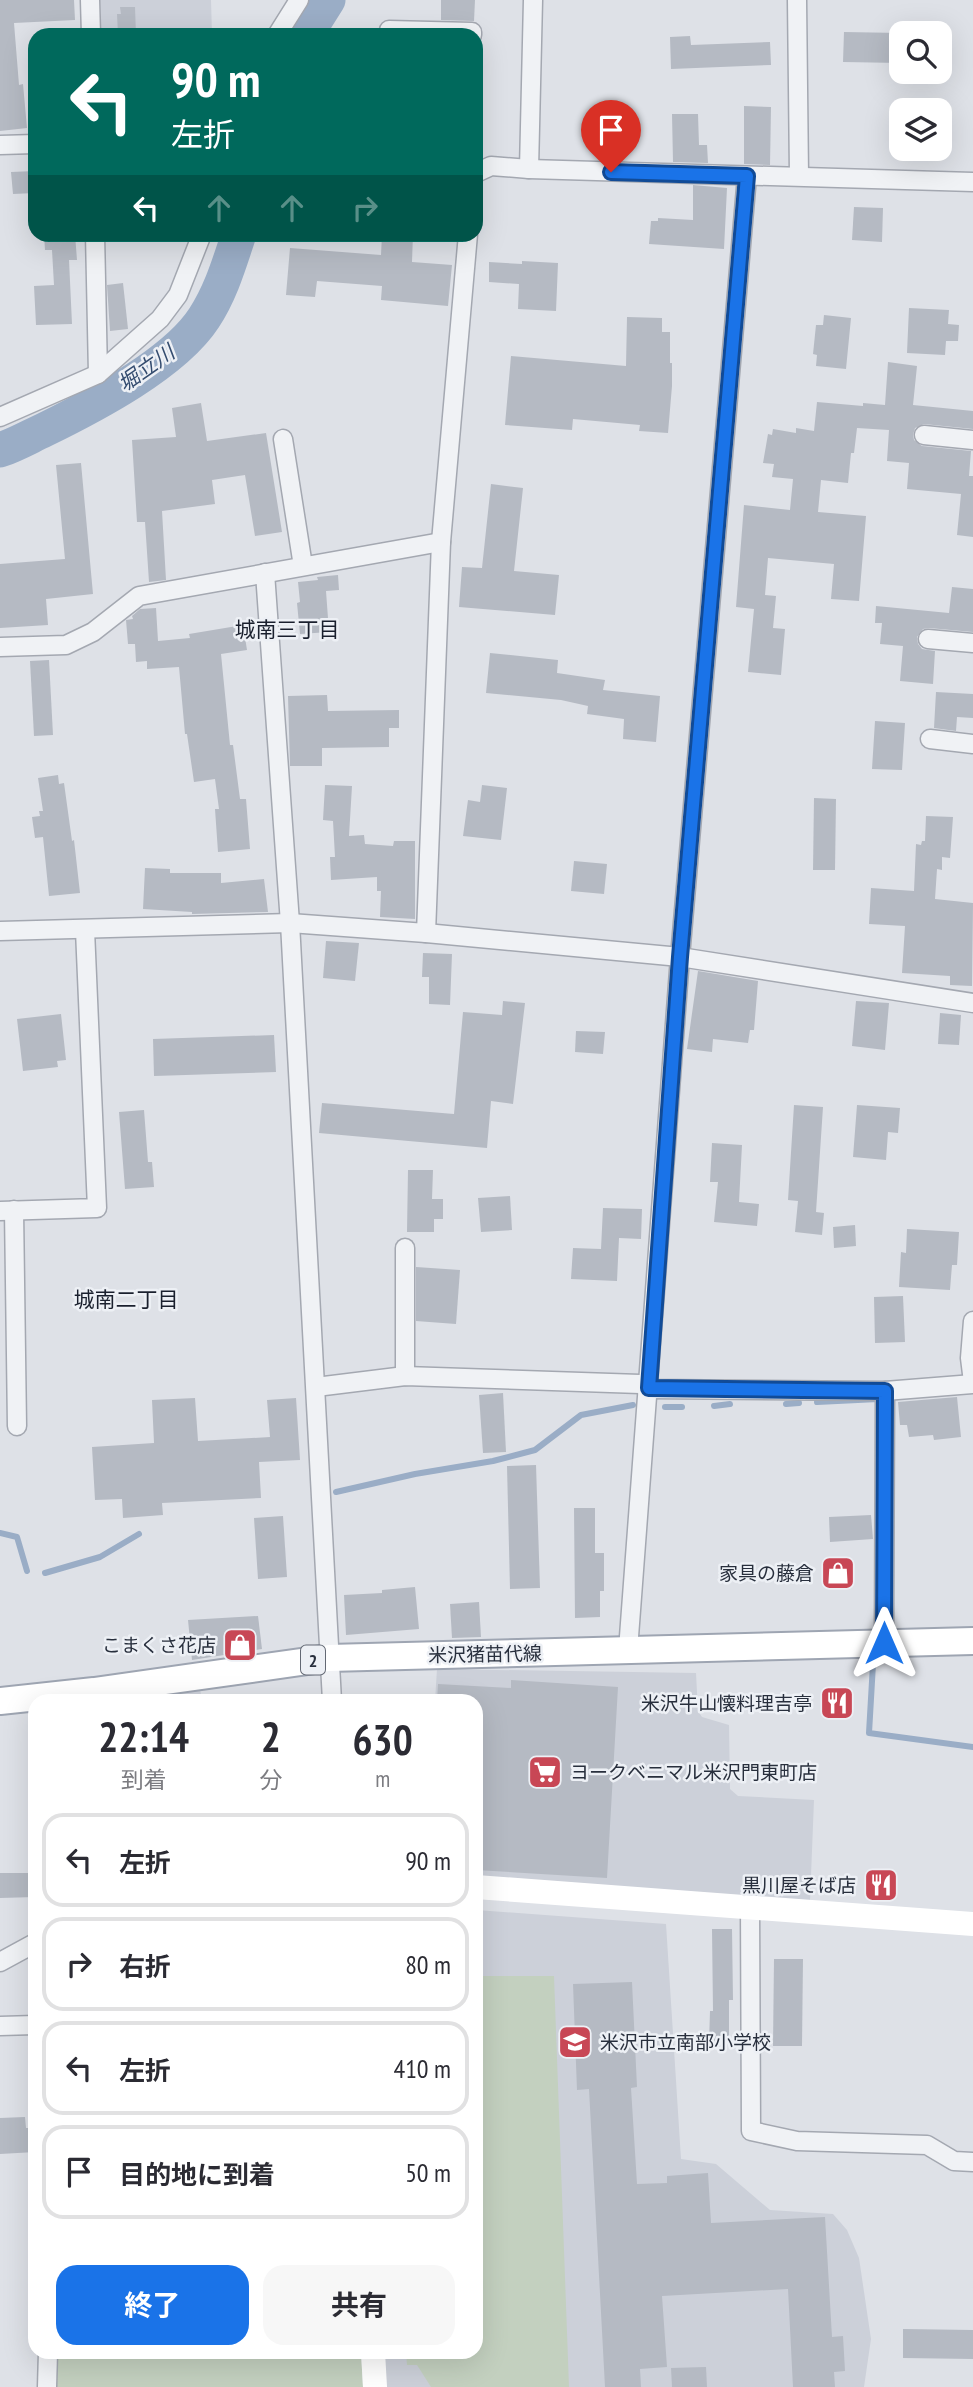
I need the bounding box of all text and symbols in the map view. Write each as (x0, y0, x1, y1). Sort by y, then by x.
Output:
map controls (889, 21, 952, 161)
button: search (889, 21, 952, 84)
text: 90 m (171, 47, 260, 111)
icon: left (56, 56, 147, 147)
button: layers (889, 98, 952, 161)
pin (581, 100, 641, 172)
icon: arrive (592, 111, 630, 149)
text: 左折 (171, 113, 235, 155)
icon: left (127, 189, 165, 227)
icon: ahead (200, 189, 238, 227)
icon: ahead (273, 189, 311, 227)
icon: right (346, 189, 384, 227)
water label: 堀立川 (112, 338, 181, 397)
district label: 城南三丁目 (235, 616, 340, 643)
district label: 城南二丁目 (74, 1286, 179, 1313)
shop icon: 家具の藤倉 (819, 1554, 857, 1592)
place label: 家具の藤倉 (719, 1561, 814, 1585)
position arrow (847, 1606, 921, 1680)
shop icon: こまくさ花店 (221, 1626, 259, 1664)
place label: こまくさ花店 (102, 1633, 216, 1657)
street label: 米沢猪苗代線 (428, 1641, 542, 1667)
road number: 2 (301, 1646, 325, 1674)
restaurant icon: 米沢牛山懐料理吉亭 (818, 1684, 856, 1722)
place label: 米沢牛山懐料理吉亭 (641, 1691, 812, 1715)
text: 22:14 (98, 1709, 189, 1764)
text: 2 (261, 1709, 281, 1764)
text: 630 (353, 1712, 413, 1767)
supermarket icon: ヨークベニマル米沢門東町店 (526, 1753, 564, 1791)
place label: ヨークベニマル米沢門東町店 (570, 1760, 817, 1784)
text: m (375, 1764, 390, 1793)
text: 到着 (121, 1765, 167, 1794)
text: 分 (259, 1765, 282, 1794)
icon: left (60, 1841, 98, 1879)
text: 90 m (405, 1844, 451, 1877)
text: 左折 (119, 1846, 171, 1879)
restaurant icon: 黒川屋そば店 (862, 1866, 900, 1904)
place label: 黒川屋そば店 (742, 1873, 856, 1897)
icon: right (60, 1945, 98, 1983)
text: 80 m (405, 1948, 451, 1981)
text: 右折 (119, 1950, 171, 1983)
school or university icon: 米沢市立南部小学校 (556, 2023, 594, 2061)
place label: 米沢市立南部小学校 (600, 2030, 771, 2054)
icon: left (60, 2049, 98, 2087)
text: 410 m (393, 2052, 451, 2085)
text: 左折 (119, 2054, 171, 2087)
icon: arrive (60, 2153, 98, 2191)
text: 50 m (405, 2156, 451, 2189)
text: 目的地に到着 (119, 2158, 275, 2191)
button: 終了 (56, 2265, 249, 2345)
button: 共有 (263, 2265, 455, 2345)

